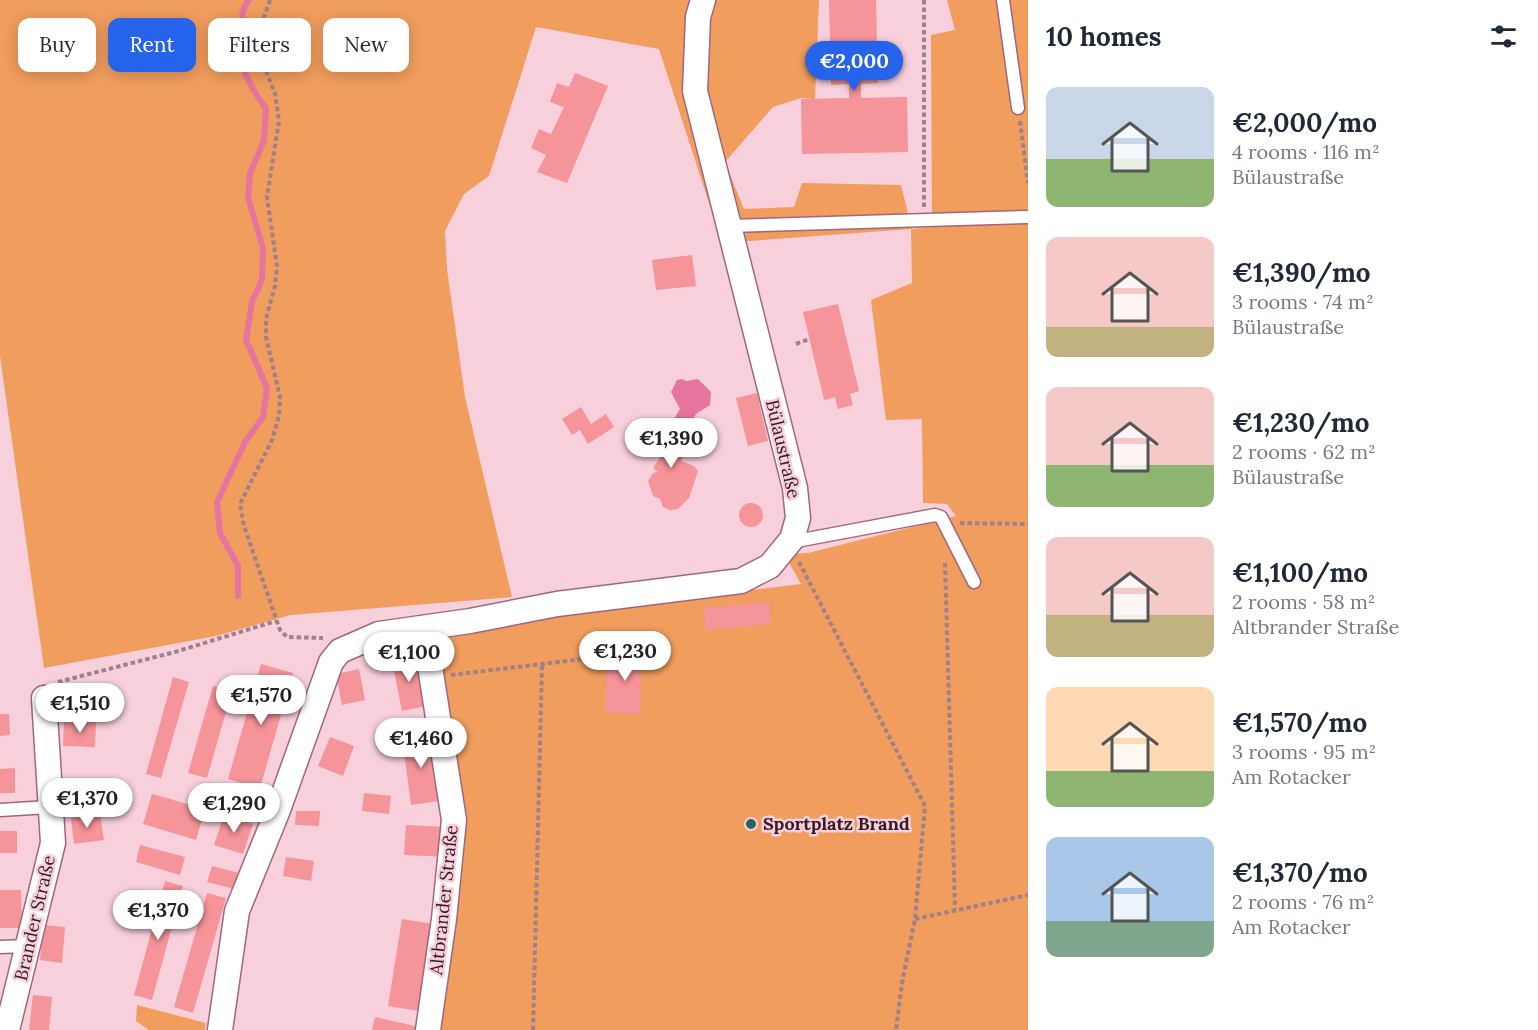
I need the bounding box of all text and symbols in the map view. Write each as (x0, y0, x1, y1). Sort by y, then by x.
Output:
chip: Buy (18, 18, 96, 72)
chip: Rent (108, 18, 196, 72)
chip: Filters (208, 18, 311, 72)
chip: New (323, 18, 409, 72)
text: 10 homes (1046, 20, 1161, 53)
icon: filters (1487, 20, 1520, 53)
pin: €2,000 (805, 41, 903, 92)
text: €2,000 (819, 48, 889, 73)
text: €2,000/mo (1232, 106, 1377, 139)
icon: home (1094, 111, 1166, 183)
text: 4 rooms · 116 m² (1232, 139, 1380, 164)
text: Bülaustraße (1232, 164, 1344, 189)
text: €1,390/mo (1232, 256, 1371, 289)
icon: home (1094, 261, 1166, 333)
text: 3 rooms · 74 m² (1232, 289, 1374, 314)
text: Bülaustraße (1232, 314, 1344, 339)
street label: Bülaustraße (761, 397, 806, 501)
text: €1,230/mo (1232, 406, 1369, 439)
icon: home (1094, 411, 1166, 483)
pin: €1,390 (622, 418, 720, 469)
text: €1,390 (639, 425, 703, 450)
text: 2 rooms · 62 m² (1232, 439, 1376, 464)
text: Bülaustraße (1232, 464, 1344, 489)
text: €1,100/mo (1232, 556, 1368, 589)
icon: home (1094, 561, 1166, 633)
text: 2 rooms · 58 m² (1232, 589, 1376, 614)
text: Altbrander Straße (1232, 614, 1399, 639)
pin: €1,230 (576, 631, 674, 682)
pin: €1,100 (360, 632, 458, 683)
text: €1,230 (593, 638, 657, 663)
text: €1,100 (378, 639, 440, 664)
pin: €1,570 (212, 675, 310, 726)
text: €1,570 (230, 682, 292, 707)
pin: €1,510 (31, 683, 129, 734)
text: €1,510 (50, 690, 110, 715)
text: €1,570/mo (1232, 706, 1367, 739)
icon: home (1094, 711, 1166, 783)
pin: €1,460 (372, 718, 470, 769)
text: €1,460 (389, 725, 453, 750)
text: 3 rooms · 95 m² (1232, 739, 1376, 764)
text: Am Rotacker (1232, 764, 1351, 789)
pin: €1,370 (38, 778, 136, 829)
pin: €1,290 (185, 783, 283, 834)
text: €1,370 (56, 785, 118, 810)
text: €1,290 (202, 790, 266, 815)
place label: Sportplatz Brand (763, 812, 910, 835)
marker: Sportplatz Brand (744, 817, 758, 831)
street label: Altbrander Straße (424, 824, 463, 977)
street label: Brander Straße (9, 853, 60, 983)
text: €1,370/mo (1232, 856, 1368, 889)
icon: home (1094, 861, 1166, 933)
text: 2 rooms · 76 m² (1232, 889, 1374, 914)
pin: €1,370 (109, 890, 207, 941)
text: €1,370 (127, 897, 189, 922)
text: Am Rotacker (1232, 914, 1351, 939)

